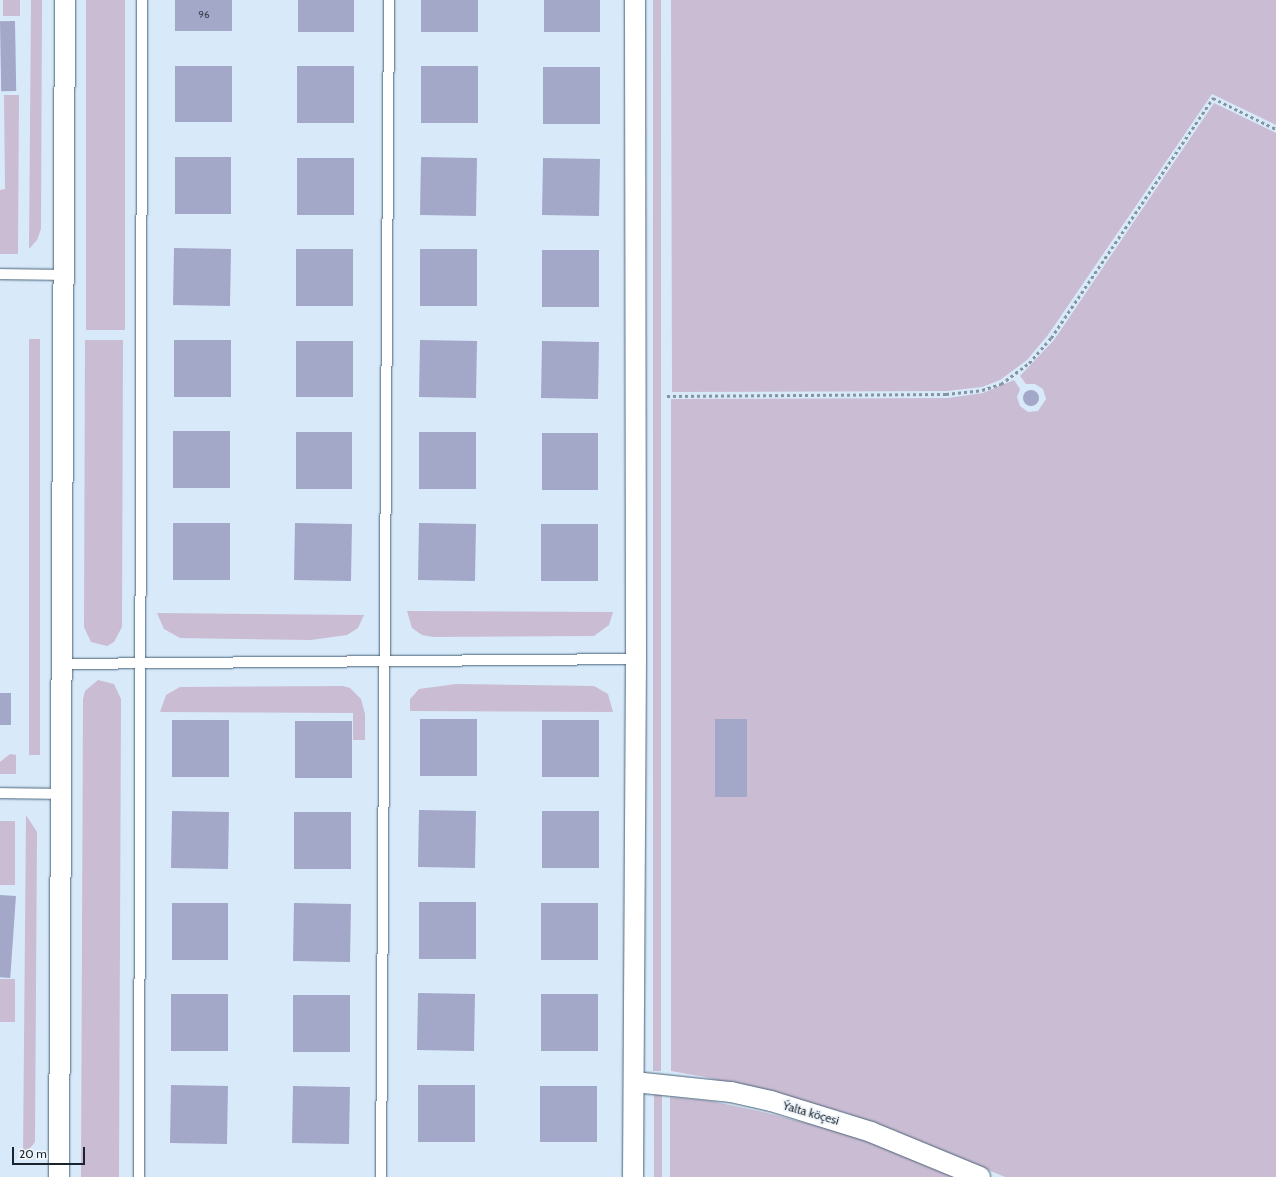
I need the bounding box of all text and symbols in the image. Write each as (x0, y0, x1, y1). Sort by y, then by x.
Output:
house number: 96 (198, 9, 210, 21)
street label: Ýalta köçesi (781, 1098, 841, 1128)
scale bar (14, 1139, 87, 1165)
text: 20 m (19, 1146, 47, 1161)

